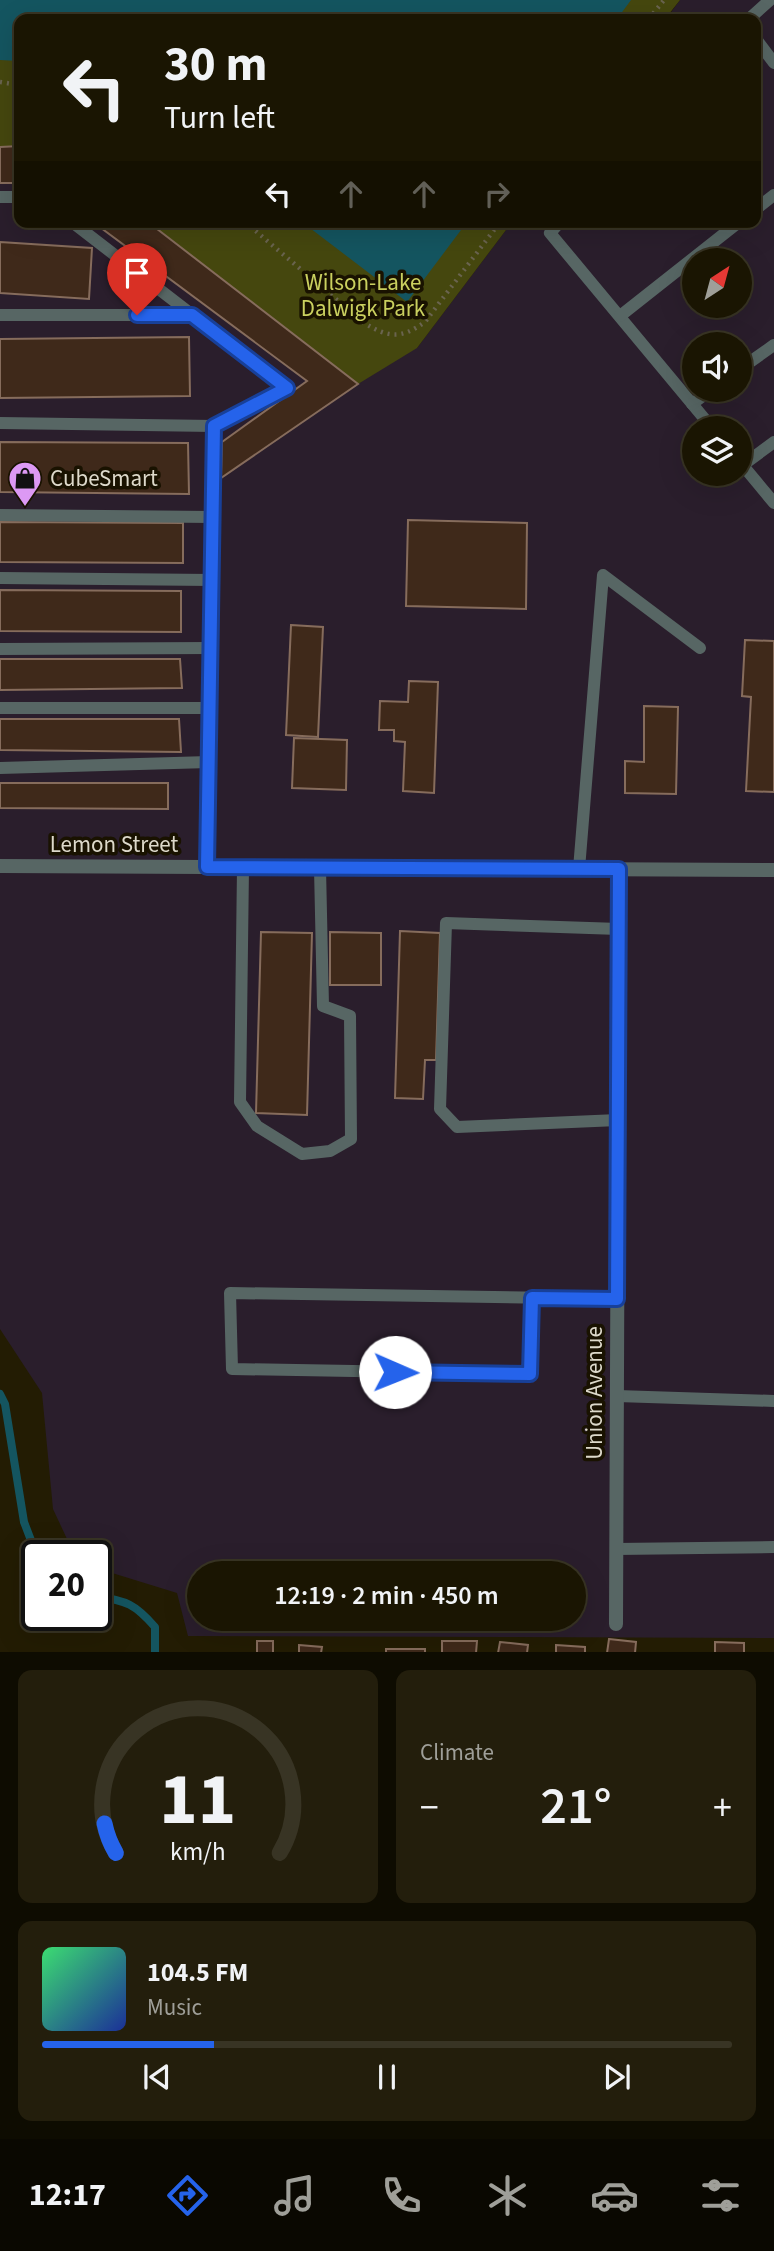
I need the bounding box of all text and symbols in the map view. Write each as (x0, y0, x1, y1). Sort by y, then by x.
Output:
text: 30 m (164, 30, 268, 100)
icon: left (49, 42, 140, 133)
text: Turn left (164, 95, 275, 141)
icon: left (259, 175, 297, 213)
icon: ahead (332, 175, 370, 213)
icon: ahead (405, 175, 443, 213)
icon: right (478, 175, 516, 213)
pin (107, 243, 167, 315)
north arrow (682, 248, 752, 318)
map controls (682, 248, 752, 486)
icon: arrive (118, 254, 156, 292)
park label: Wilson-Lake Dalwigk Park (301, 266, 426, 325)
button: sound (682, 332, 752, 402)
button: layers (682, 416, 752, 486)
shop icon: CubeSmart (6, 459, 44, 508)
place label: CubeSmart (50, 462, 158, 495)
street label: Lemon Street (50, 828, 179, 861)
street label: Union Avenue (578, 1326, 611, 1460)
position arrow (358, 1335, 432, 1409)
speed limit sign: 20 (21, 1540, 112, 1631)
text: 12:19 · 2 min · 450 m (274, 1577, 499, 1614)
text: Climate (420, 1736, 494, 1769)
text: 11 (160, 1748, 236, 1852)
text: 21° (540, 1770, 612, 1844)
text: − (420, 1781, 439, 1835)
text: + (713, 1781, 732, 1835)
text: km/h (170, 1833, 226, 1869)
text: 104.5 FM (147, 1954, 248, 1991)
text: Music (147, 1991, 202, 2024)
icon: previous (138, 2058, 176, 2096)
icon: pause (368, 2058, 406, 2096)
icon: next (598, 2058, 636, 2096)
icon: directions (163, 2171, 212, 2220)
icon: music (270, 2171, 319, 2220)
icon: phone (377, 2171, 426, 2220)
icon: climate (483, 2171, 532, 2220)
icon: car (590, 2171, 639, 2220)
icon: filters (696, 2171, 745, 2220)
text: 12:17 (29, 2172, 106, 2218)

